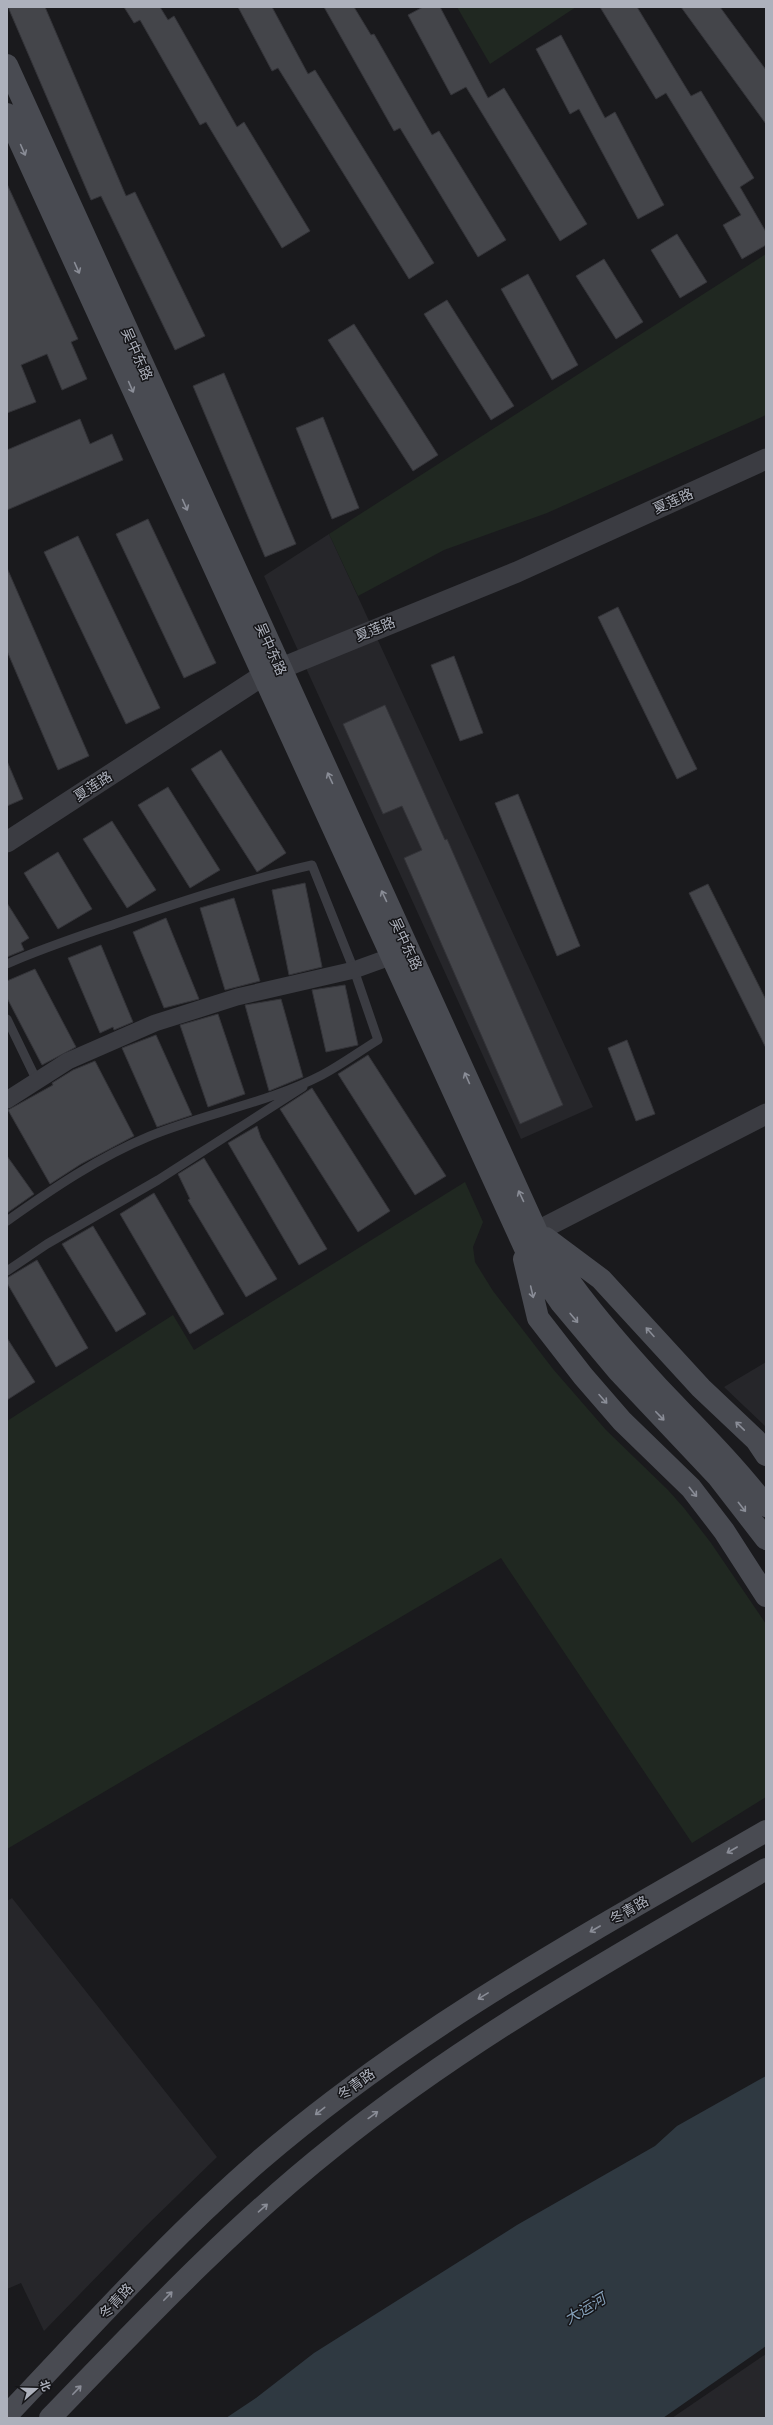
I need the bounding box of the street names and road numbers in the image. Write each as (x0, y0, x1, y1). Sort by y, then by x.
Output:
street label: 吴中东路 (116, 324, 158, 384)
street label: 夏莲路 (650, 483, 696, 519)
street label: 夏莲路 (352, 612, 398, 646)
street label: 吴中东路 (250, 619, 292, 679)
street label: 夏莲路 (70, 766, 116, 806)
street label: 吴中东路 (385, 914, 427, 974)
street label: 冬青路 (606, 1891, 652, 1929)
street label: 冬青路 (333, 2064, 379, 2104)
street label: 冬青路 (94, 2279, 138, 2323)

